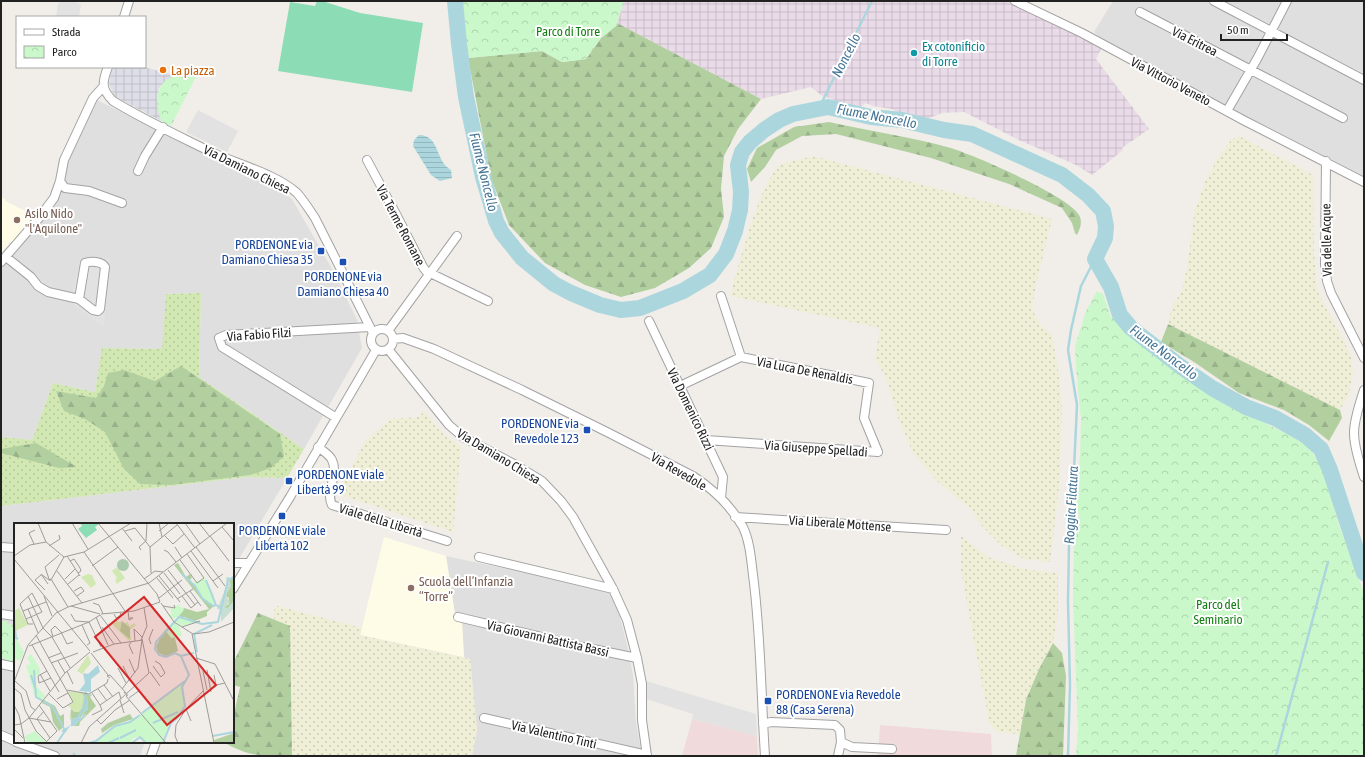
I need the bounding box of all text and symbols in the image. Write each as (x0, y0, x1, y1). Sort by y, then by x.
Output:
legend (16, 16, 146, 68)
scale bar (1221, 16, 1287, 42)
text: 50 m (1227, 23, 1249, 37)
park label: Parco di Torre (536, 24, 600, 39)
street label: Via Eritrea (1170, 24, 1220, 59)
text: Strada (52, 25, 81, 39)
water label: Noncello (828, 30, 864, 80)
place label: Ex cotonificio di Torre (922, 39, 985, 69)
text: Parco (52, 45, 77, 59)
marker: Ex cotonificio di Torre (909, 48, 919, 58)
street label: Via Vittorio Veneto (1128, 54, 1213, 109)
place label: La piazza (171, 63, 214, 78)
marker: La piazza (158, 65, 168, 75)
water label: Fiume Noncello (836, 100, 919, 132)
water label: Fiume Noncello (466, 131, 502, 214)
street label: Via Damiano Chiesa (201, 142, 293, 197)
street label: Via Terme Romane (373, 182, 428, 268)
street label: Via delle Acque (1318, 203, 1335, 277)
place label: Asilo Nido "l'Aquilone" (25, 206, 82, 236)
marker: Asilo Nido "l'Aquilone" (12, 215, 22, 225)
place label: PORDENONE via Damiano Chiesa 35 (221, 237, 313, 267)
marker: PORDENONE via Damiano Chiesa 35 (316, 246, 326, 256)
marker: PORDENONE via Damiano Chiesa 40 (338, 257, 348, 267)
place label: PORDENONE via Damiano Chiesa 40 (297, 269, 389, 299)
water label: Fiume Noncello (1127, 321, 1201, 383)
street label: Via Fabio Filzi (226, 325, 292, 344)
street label: Via Luca De Renaldis (755, 354, 855, 387)
street label: Via Domenico Rizzi (664, 366, 717, 453)
place label: PORDENONE via Revedole 123 (501, 416, 579, 446)
marker: PORDENONE via Revedole 123 (582, 425, 592, 435)
street label: Via Damiano Chiesa (454, 426, 543, 487)
street label: Via Giuseppe Spelladi (764, 437, 868, 460)
street label: Via Revedole (648, 449, 709, 493)
water label: Roggia Filatura (1061, 465, 1081, 544)
place label: PORDENONE viale Libertà 99 (297, 467, 384, 497)
marker: PORDENONE viale Libertà 99 (284, 476, 294, 486)
street label: Viale della Libertà (337, 501, 425, 540)
marker: PORDENONE viale Libertà 102 (277, 511, 287, 521)
street label: Via Liberale Mottense (788, 512, 892, 535)
inset map (14, 523, 234, 743)
place label: PORDENONE viale Libertà 102 (238, 523, 326, 553)
place label: Scuola dell’Infanzia “Torre” (419, 574, 513, 604)
marker: Scuola dell’Infanzia “Torre” (406, 583, 416, 593)
park label: Parco del Seminario (1194, 597, 1243, 627)
street label: Via Giovanni Battista Bassi (485, 617, 610, 660)
place label: PORDENONE via Revedole 88 (Casa Serena) (776, 687, 901, 717)
marker: PORDENONE via Revedole 88 (Casa Serena) (763, 696, 773, 706)
street label: Via Valentino Tinti (510, 717, 598, 752)

